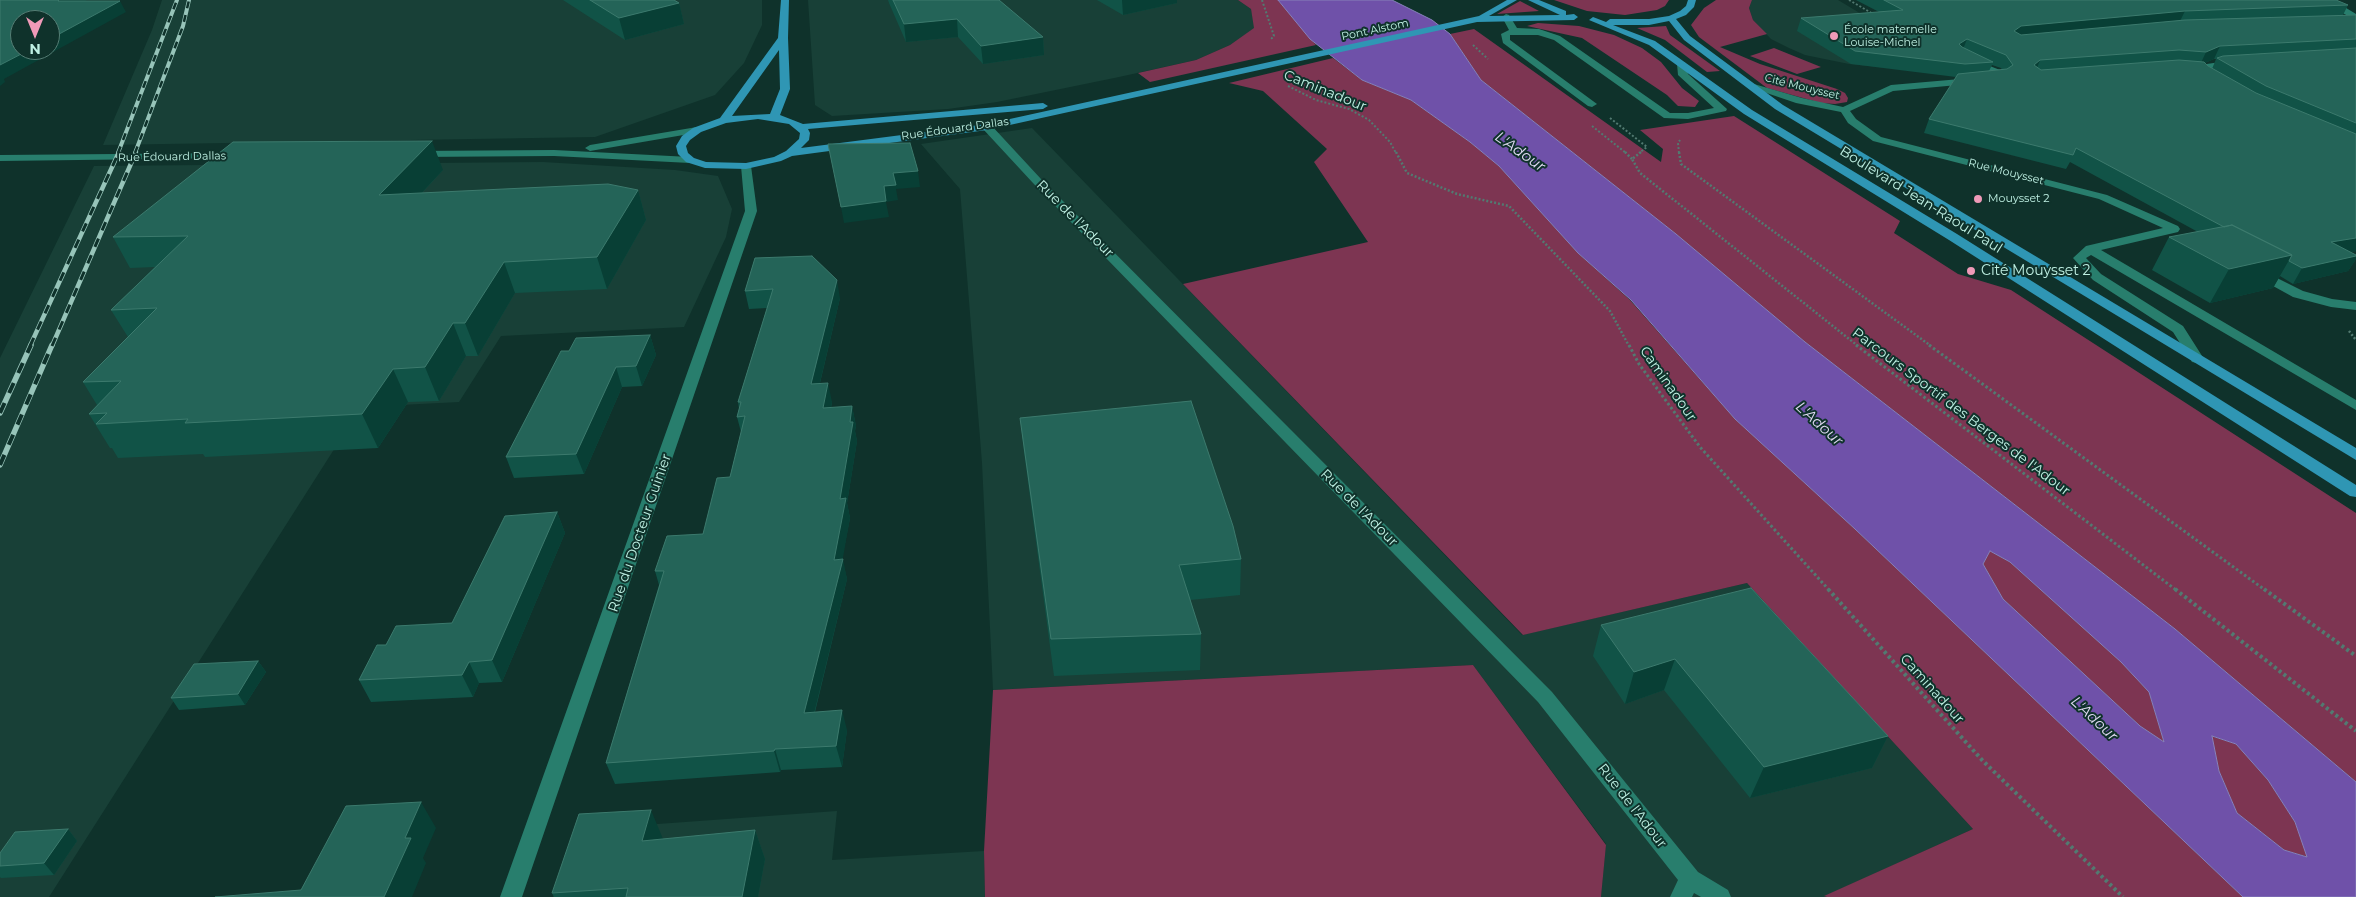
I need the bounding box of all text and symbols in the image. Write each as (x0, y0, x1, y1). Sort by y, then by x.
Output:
north arrow (10, 10, 60, 60)
street label: Pont Alstom (1340, 16, 1410, 44)
place label: École maternelle Louise-Michel (1844, 23, 1937, 49)
marker: École maternelle Louise-Michel (1828, 30, 1840, 42)
text: N (29, 40, 41, 58)
street label: Caminadour (1281, 67, 1369, 115)
street label: Cité Mouysset (1763, 71, 1841, 103)
street label: Rue Édouard Dallas (900, 115, 1010, 143)
water label: L'Adour (1491, 128, 1549, 176)
street label: Boulevard Jean-Raoul Paul (1837, 143, 2005, 257)
street label: Rue Édouard Dallas (118, 149, 226, 165)
street label: Rue Mouysset (1967, 156, 2045, 188)
street label: Rue de l'Adour (1033, 177, 1117, 261)
place label: Mouysset 2 (1988, 192, 2050, 206)
marker: Mouysset 2 (1972, 193, 1984, 205)
place label: Cité Mouysset 2 (1981, 263, 2091, 279)
marker: Cité Mouysset 2 (1965, 265, 1977, 277)
street label: Parcours Sportif des Berges de l'Adour (1849, 325, 2073, 499)
street label: Caminadour (1636, 343, 1700, 425)
water label: L'Adour (1792, 398, 1846, 450)
street label: Rue du Docteur Guinier (605, 452, 675, 614)
street label: Rue de l'Adour (1317, 466, 1401, 550)
street label: Caminadour (1896, 651, 1968, 727)
water label: L'Adour (2067, 693, 2121, 745)
street label: Rue de l'Adour (1594, 760, 1670, 852)

